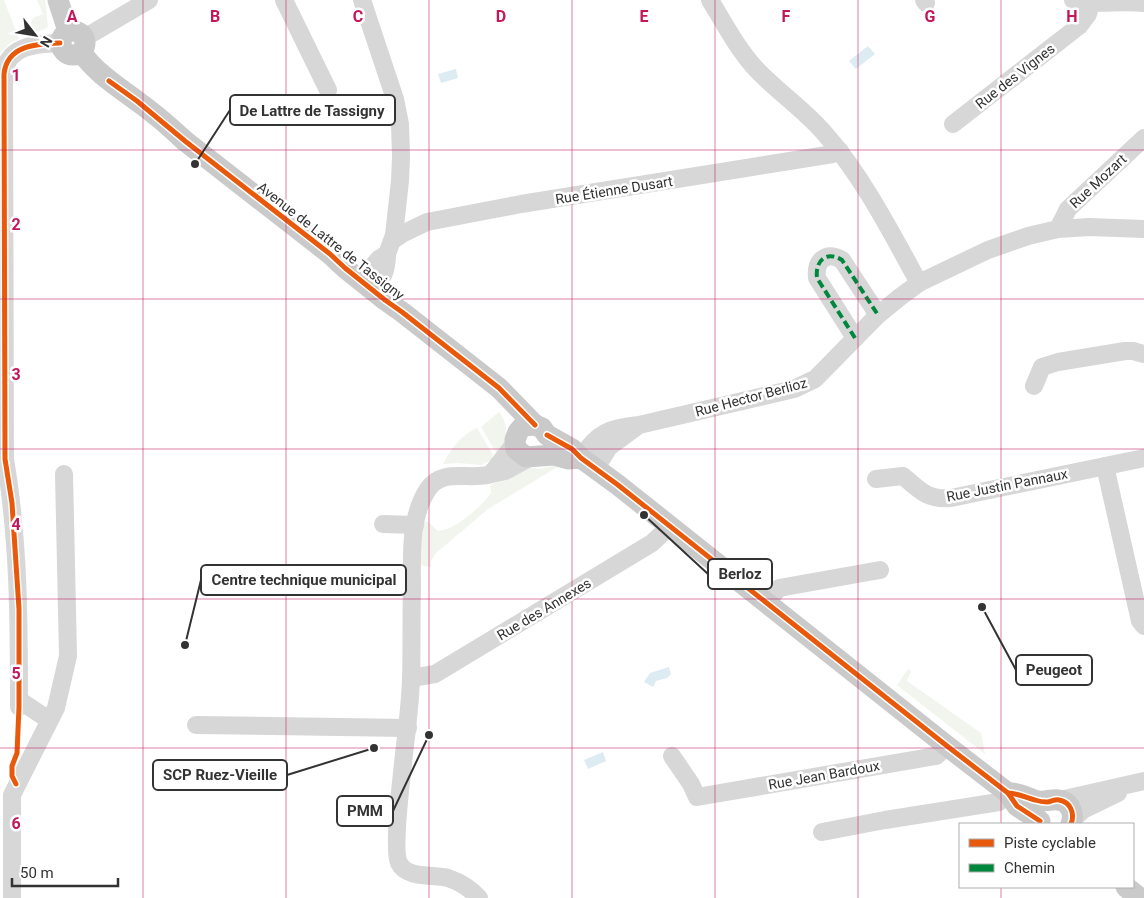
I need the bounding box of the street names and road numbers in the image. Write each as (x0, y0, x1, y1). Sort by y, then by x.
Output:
street label: Rue des Vignes (972, 40, 1058, 112)
street label: Rue Mozart (1066, 150, 1130, 211)
street label: Rue Étienne Dusart (554, 172, 674, 207)
street label: Avenue de Lattre de Tassigny (254, 179, 408, 303)
street label: Rue Hector Berlioz (693, 374, 809, 420)
street label: Rue Justin Pannaux (945, 465, 1069, 505)
street label: Rue des Annexes (494, 575, 594, 643)
street label: Rue Jean Bardoux (767, 757, 881, 793)

